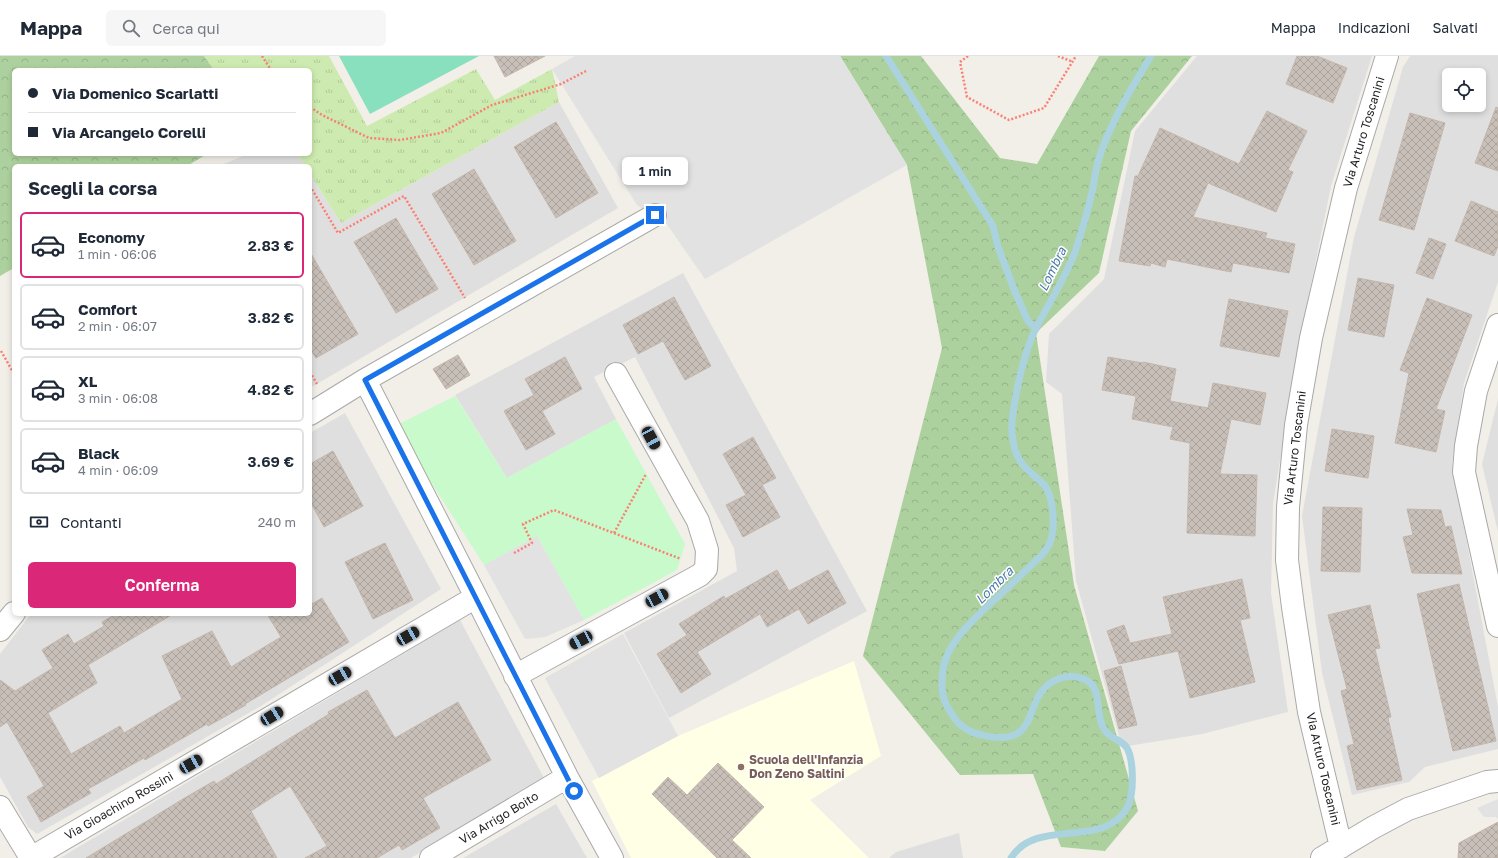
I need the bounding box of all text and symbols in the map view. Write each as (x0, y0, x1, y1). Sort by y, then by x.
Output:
search box (106, 10, 386, 46)
text: Mappa (20, 16, 82, 39)
icon: search (120, 17, 142, 39)
text: Cerca qui (152, 19, 220, 37)
text: Mappa (1271, 19, 1316, 36)
text: Indicazioni (1338, 19, 1410, 36)
text: Salvati (1432, 19, 1478, 36)
map controls (1442, 68, 1486, 112)
button: locate (1442, 68, 1486, 112)
street label: Via Arturo Toscanini (1340, 75, 1388, 189)
text: Via Domenico Scarlatti (52, 84, 218, 102)
text: Via Arcangelo Corelli (52, 123, 206, 141)
callout: 1 min (622, 157, 688, 185)
text: 1 min (639, 163, 671, 179)
text: Scegli la corsa (28, 177, 157, 199)
route end (646, 206, 664, 224)
icon: car (30, 227, 66, 263)
text: Economy (78, 228, 145, 246)
text: 2.83 € (248, 236, 294, 254)
water label: Lombra (1035, 244, 1070, 294)
text: 1 min · 06:06 (78, 246, 157, 262)
icon: car (30, 299, 66, 335)
text: Comfort (78, 300, 137, 318)
text: 3.82 € (248, 308, 294, 326)
text: 2 min · 06:07 (78, 318, 157, 334)
icon: car (30, 371, 66, 407)
text: XL (78, 372, 97, 390)
text: 4.82 € (247, 380, 294, 398)
text: 3 min · 06:08 (78, 390, 158, 406)
street label: Via Arturo Toscanini (1280, 390, 1309, 506)
car (640, 425, 662, 451)
icon: car (30, 443, 66, 479)
text: Black (78, 444, 120, 462)
text: 3.69 € (247, 452, 294, 470)
text: 4 min · 06:09 (78, 462, 158, 478)
icon: cash (28, 511, 50, 533)
text: Contanti (60, 513, 122, 531)
text: 240 m (258, 514, 296, 530)
button: Conferma (28, 562, 296, 608)
water label: Lombra (972, 562, 1017, 607)
car (644, 587, 670, 609)
car (395, 625, 421, 647)
car (568, 629, 594, 651)
car (327, 665, 353, 687)
car (259, 705, 285, 727)
street label: Via Arturo Toscanini (1303, 711, 1344, 827)
place label: Scuola dell'Infanzia Don Zeno Saltini (749, 752, 863, 781)
car (178, 753, 204, 775)
marker: Scuola dell'Infanzia Don Zeno Saltini (736, 762, 746, 772)
street label: Via Gioachino Rossini (62, 768, 176, 843)
route start (565, 782, 583, 800)
street label: Via Arrigo Boito (456, 788, 541, 847)

